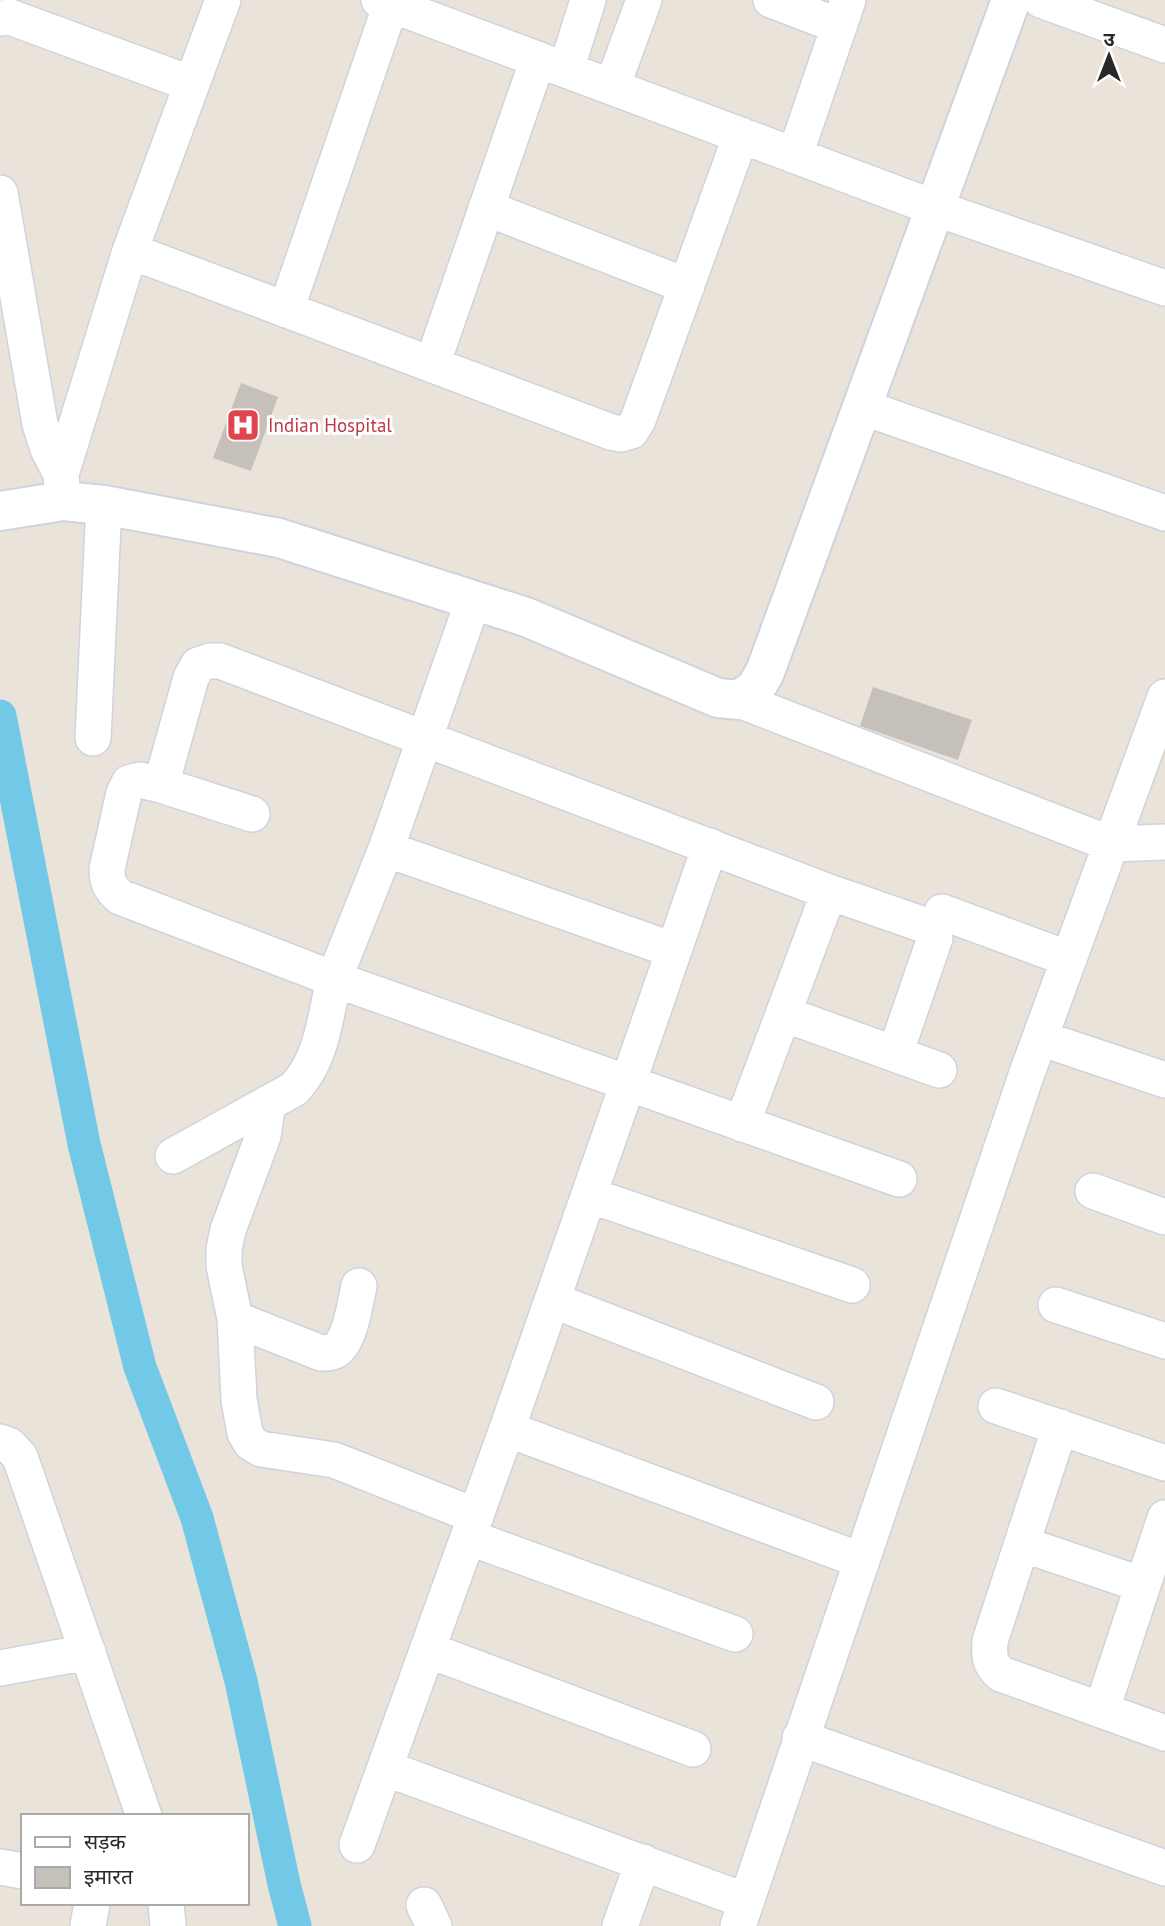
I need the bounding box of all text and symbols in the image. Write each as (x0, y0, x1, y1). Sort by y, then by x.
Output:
north arrow (1074, 21, 1144, 91)
text: उ (1103, 27, 1115, 51)
hospital icon: Indian Hospital (224, 406, 262, 444)
place label: Indian Hospital (268, 413, 392, 437)
legend (21, 1814, 248, 1905)
text: सड़क (84, 1828, 126, 1855)
text: इमारत (84, 1863, 134, 1890)

